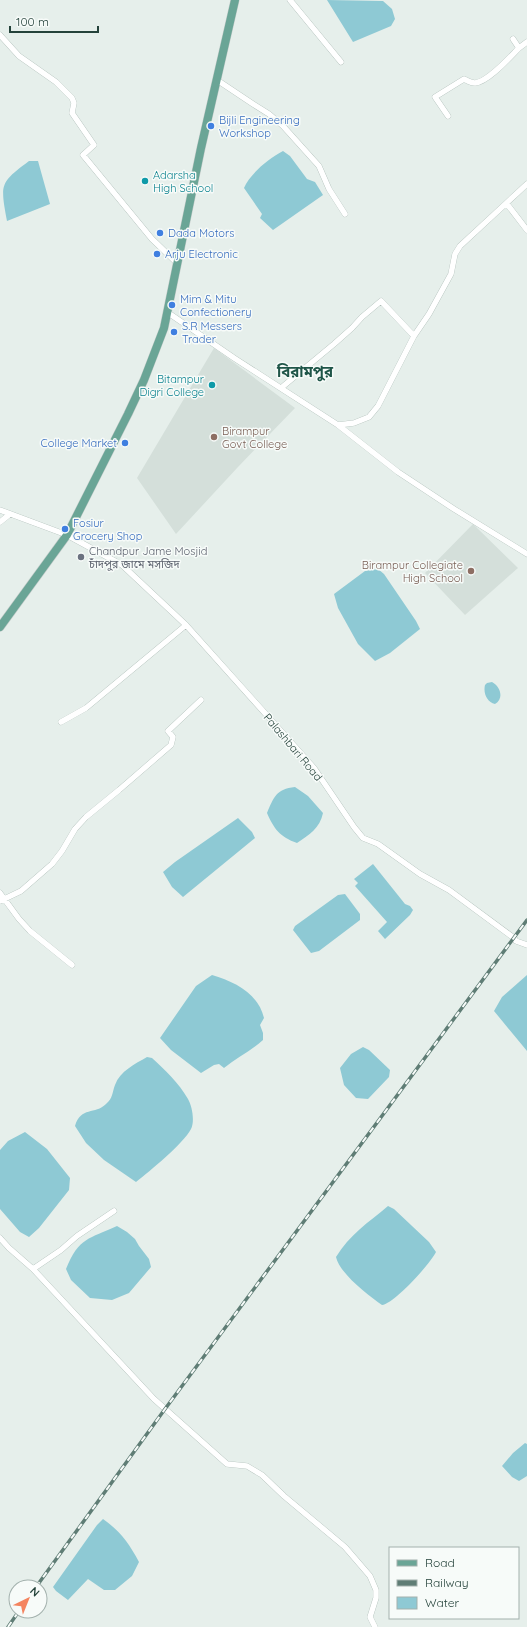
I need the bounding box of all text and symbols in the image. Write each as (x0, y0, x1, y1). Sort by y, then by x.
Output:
scale bar (10, 8, 98, 34)
text: 100 m (16, 14, 49, 29)
place label: Bijli Engineering Workshop (219, 113, 300, 140)
marker: Bijli Engineering Workshop (206, 121, 216, 131)
place label: Adarsha High School (153, 168, 213, 195)
marker: Adarsha High School (140, 176, 150, 186)
place label: Dada Motors (168, 226, 234, 240)
marker: Dada Motors (155, 228, 165, 238)
place label: Arju Electronic (165, 247, 238, 261)
marker: Arju Electronic (152, 249, 162, 259)
place label: Mim & Mitu Confectionery (180, 292, 251, 319)
marker: Mim & Mitu Confectionery (167, 300, 177, 310)
place label: S.R Messers Trader (182, 319, 242, 346)
marker: S.R Messers Trader (169, 327, 179, 337)
district label: বিরামপুর (276, 362, 334, 382)
place label: Bitampur Digri College (139, 372, 205, 399)
marker: Bitampur Digri College (207, 380, 217, 390)
place label: Birampur Govt College (222, 424, 287, 451)
marker: Birampur Govt College (209, 432, 219, 442)
place label: College Market (41, 436, 117, 450)
marker: College Market (120, 438, 130, 448)
place label: Fosiur Grocery Shop (73, 516, 143, 543)
marker: Fosiur Grocery Shop (60, 524, 70, 534)
place label: Chandpur Jame Mosjid চাঁদপুর জামে মসজিদ (88, 544, 207, 571)
marker: Chandpur Jame Mosjid চাঁদপুর জামে মসজিদ (76, 552, 86, 562)
place label: Birampur Collegiate High School (362, 558, 463, 585)
marker: Birampur Collegiate High School (466, 566, 476, 576)
street label: Palashbari Road (261, 710, 325, 784)
legend (389, 1547, 519, 1619)
text: Road (425, 1555, 455, 1570)
text: Railway (425, 1575, 469, 1590)
north arrow (8, 1579, 48, 1619)
text: N (27, 1584, 43, 1600)
text: Water (425, 1595, 460, 1610)

